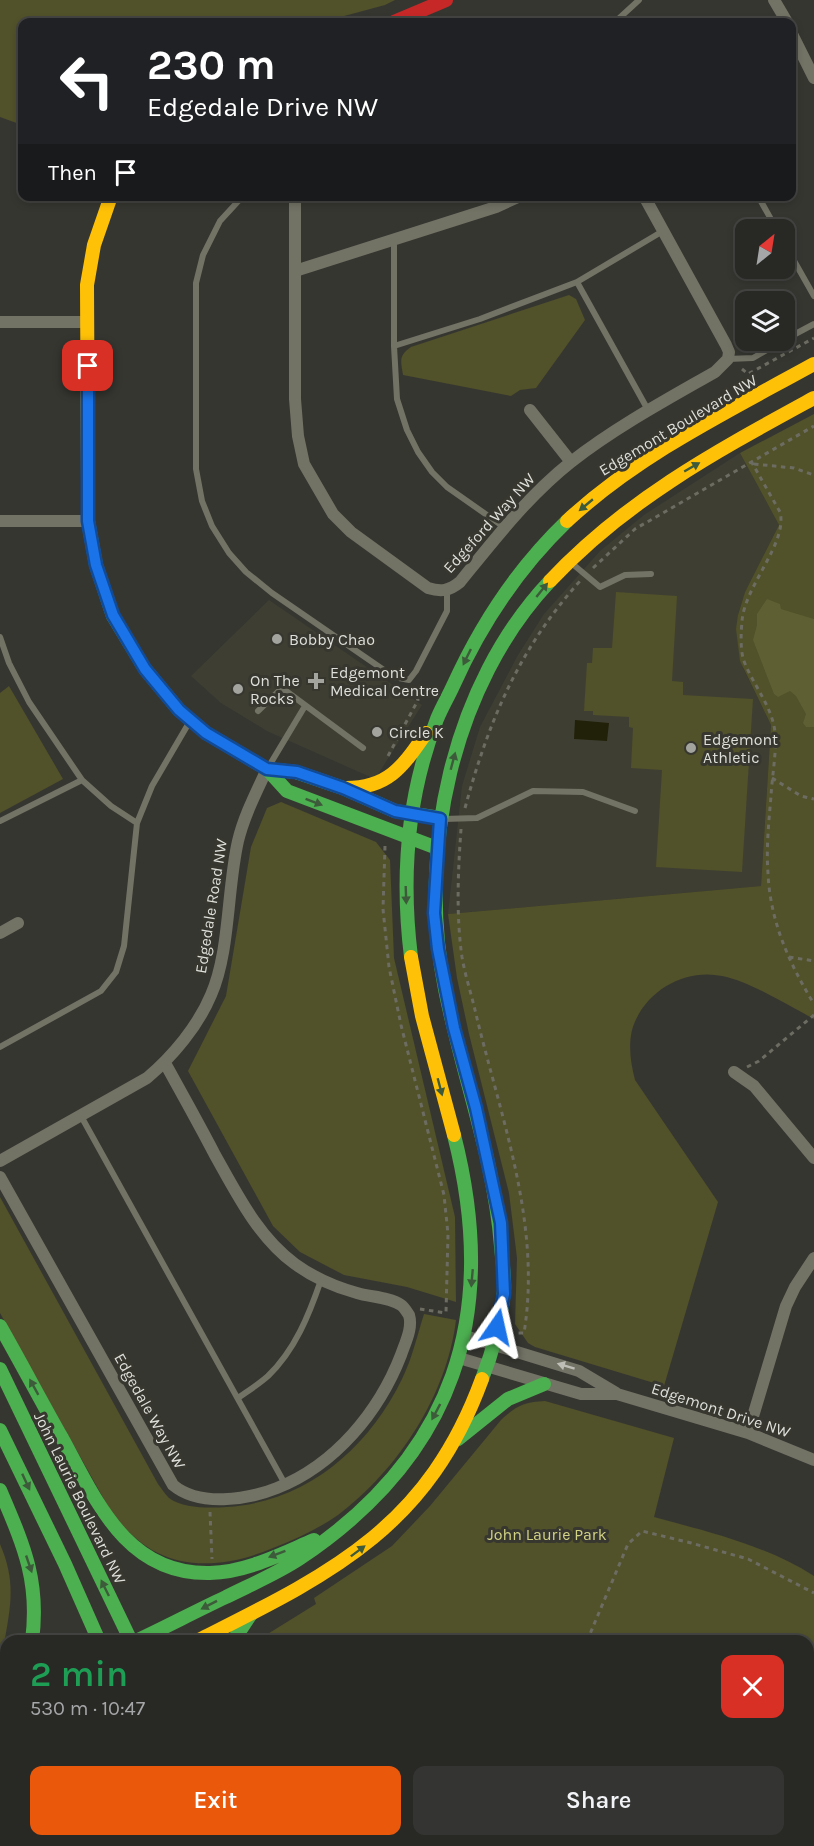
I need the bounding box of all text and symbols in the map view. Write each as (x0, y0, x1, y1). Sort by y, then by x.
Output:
text: 230 m (147, 40, 276, 90)
icon: left (48, 42, 126, 120)
text: Edgedale Drive NW (147, 91, 378, 123)
icon: arrive (109, 156, 142, 189)
text: Then (48, 160, 97, 186)
north arrow (735, 219, 795, 279)
map controls (735, 219, 795, 351)
button: layers (735, 291, 795, 351)
pin (62, 340, 113, 391)
icon: arrive (71, 349, 104, 382)
street label: Edgemont Boulevard NW (595, 370, 761, 480)
one-way arrow (684, 461, 700, 472)
street label: Edgeford Way NW (439, 469, 539, 577)
one-way arrow (578, 498, 594, 511)
one-way arrow (536, 582, 549, 598)
place label: Bobby Chao (289, 630, 375, 649)
marker: Bobby Chao (270, 632, 284, 646)
one-way arrow (462, 649, 472, 666)
place label: Edgemont Medical Centre (330, 663, 439, 700)
place label: On The Rocks (250, 671, 300, 708)
marker: Edgemont Medical Centre (307, 672, 325, 690)
marker: On The Rocks (231, 682, 245, 696)
place label: Circle K (389, 723, 444, 742)
marker: Circle K (370, 725, 384, 739)
place label: Edgemont Athletic (703, 730, 778, 767)
marker: Edgemont Athletic (684, 741, 698, 755)
one-way arrow (449, 752, 458, 770)
one-way arrow (305, 797, 323, 807)
street label: Edgedale Road NW (191, 836, 231, 975)
one-way arrow (401, 886, 410, 905)
one-way arrow (435, 1078, 445, 1096)
one-way arrow (467, 1269, 477, 1288)
position arrow (465, 1295, 529, 1359)
street label: Edgedale Way NW (110, 1350, 190, 1473)
one-way arrow (557, 1361, 575, 1371)
one-way arrow (29, 1378, 39, 1395)
street label: Edgemont Drive NW (649, 1379, 794, 1442)
one-way arrow (432, 1403, 442, 1421)
street label: John Laurie Boulevard NW (30, 1409, 130, 1588)
one-way arrow (22, 1474, 31, 1491)
park label: John Laurie Park (487, 1525, 607, 1544)
one-way arrow (349, 1545, 365, 1557)
one-way arrow (268, 1550, 286, 1560)
one-way arrow (25, 1556, 34, 1574)
one-way arrow (101, 1580, 110, 1597)
one-way arrow (200, 1599, 218, 1609)
text: 2 min (30, 1653, 128, 1695)
button: close (721, 1655, 784, 1718)
text: 530 m · 10:47 (30, 1697, 145, 1720)
button: Exit (30, 1766, 401, 1835)
button: Share (413, 1766, 784, 1835)

